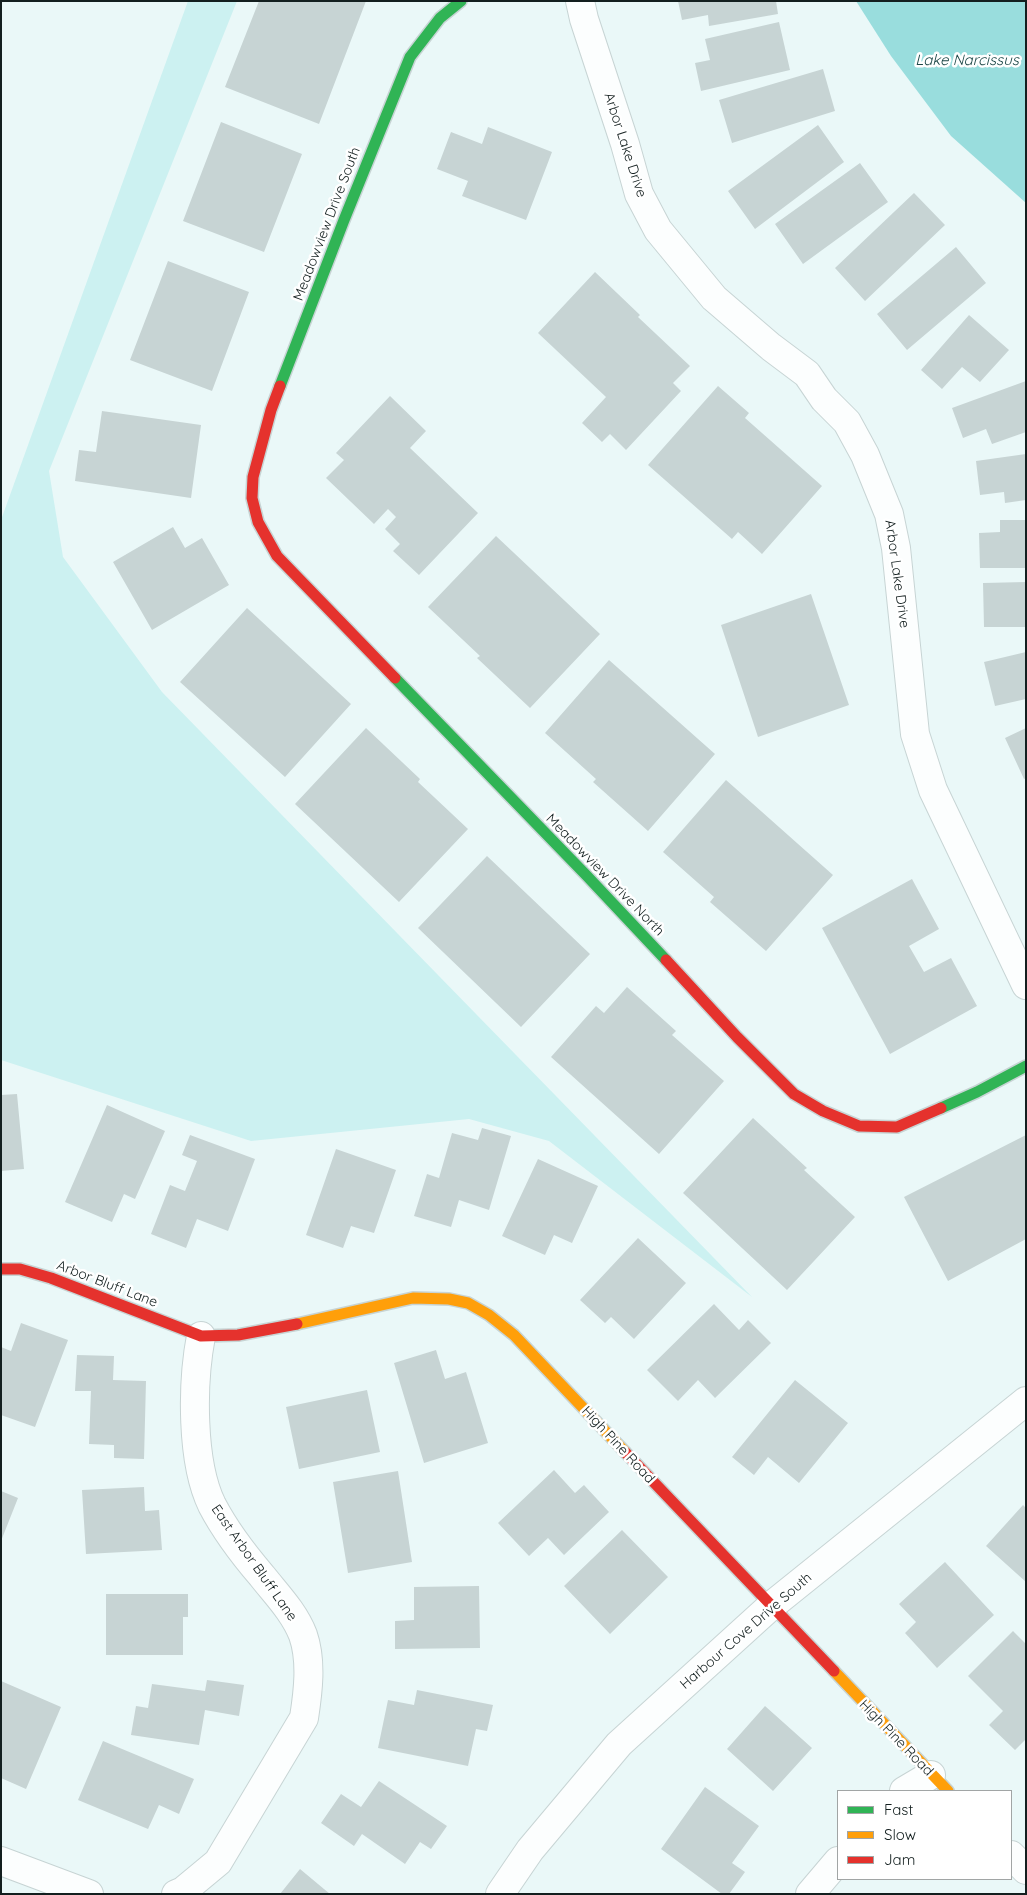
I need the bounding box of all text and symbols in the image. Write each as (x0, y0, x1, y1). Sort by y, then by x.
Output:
water label: Lake Narcissus (915, 51, 1019, 69)
street label: Arbor Lake Drive (600, 91, 650, 199)
street label: Meadowview Drive South (290, 145, 364, 303)
street label: Arbor Lake Drive (881, 519, 913, 629)
street label: Meadowview Drive North (542, 811, 668, 939)
street label: Arbor Bluff Lane (54, 1257, 160, 1311)
street label: High Pine Road (578, 1403, 658, 1487)
street label: East Arbor Bluff Lane (207, 1502, 301, 1624)
street label: Harbour Cove Drive South (677, 1569, 815, 1693)
street label: High Pine Road (855, 1696, 937, 1780)
legend (837, 1790, 1012, 1880)
text: Fast (884, 1800, 913, 1819)
text: Slow (884, 1825, 916, 1844)
text: Jam (884, 1850, 915, 1869)

